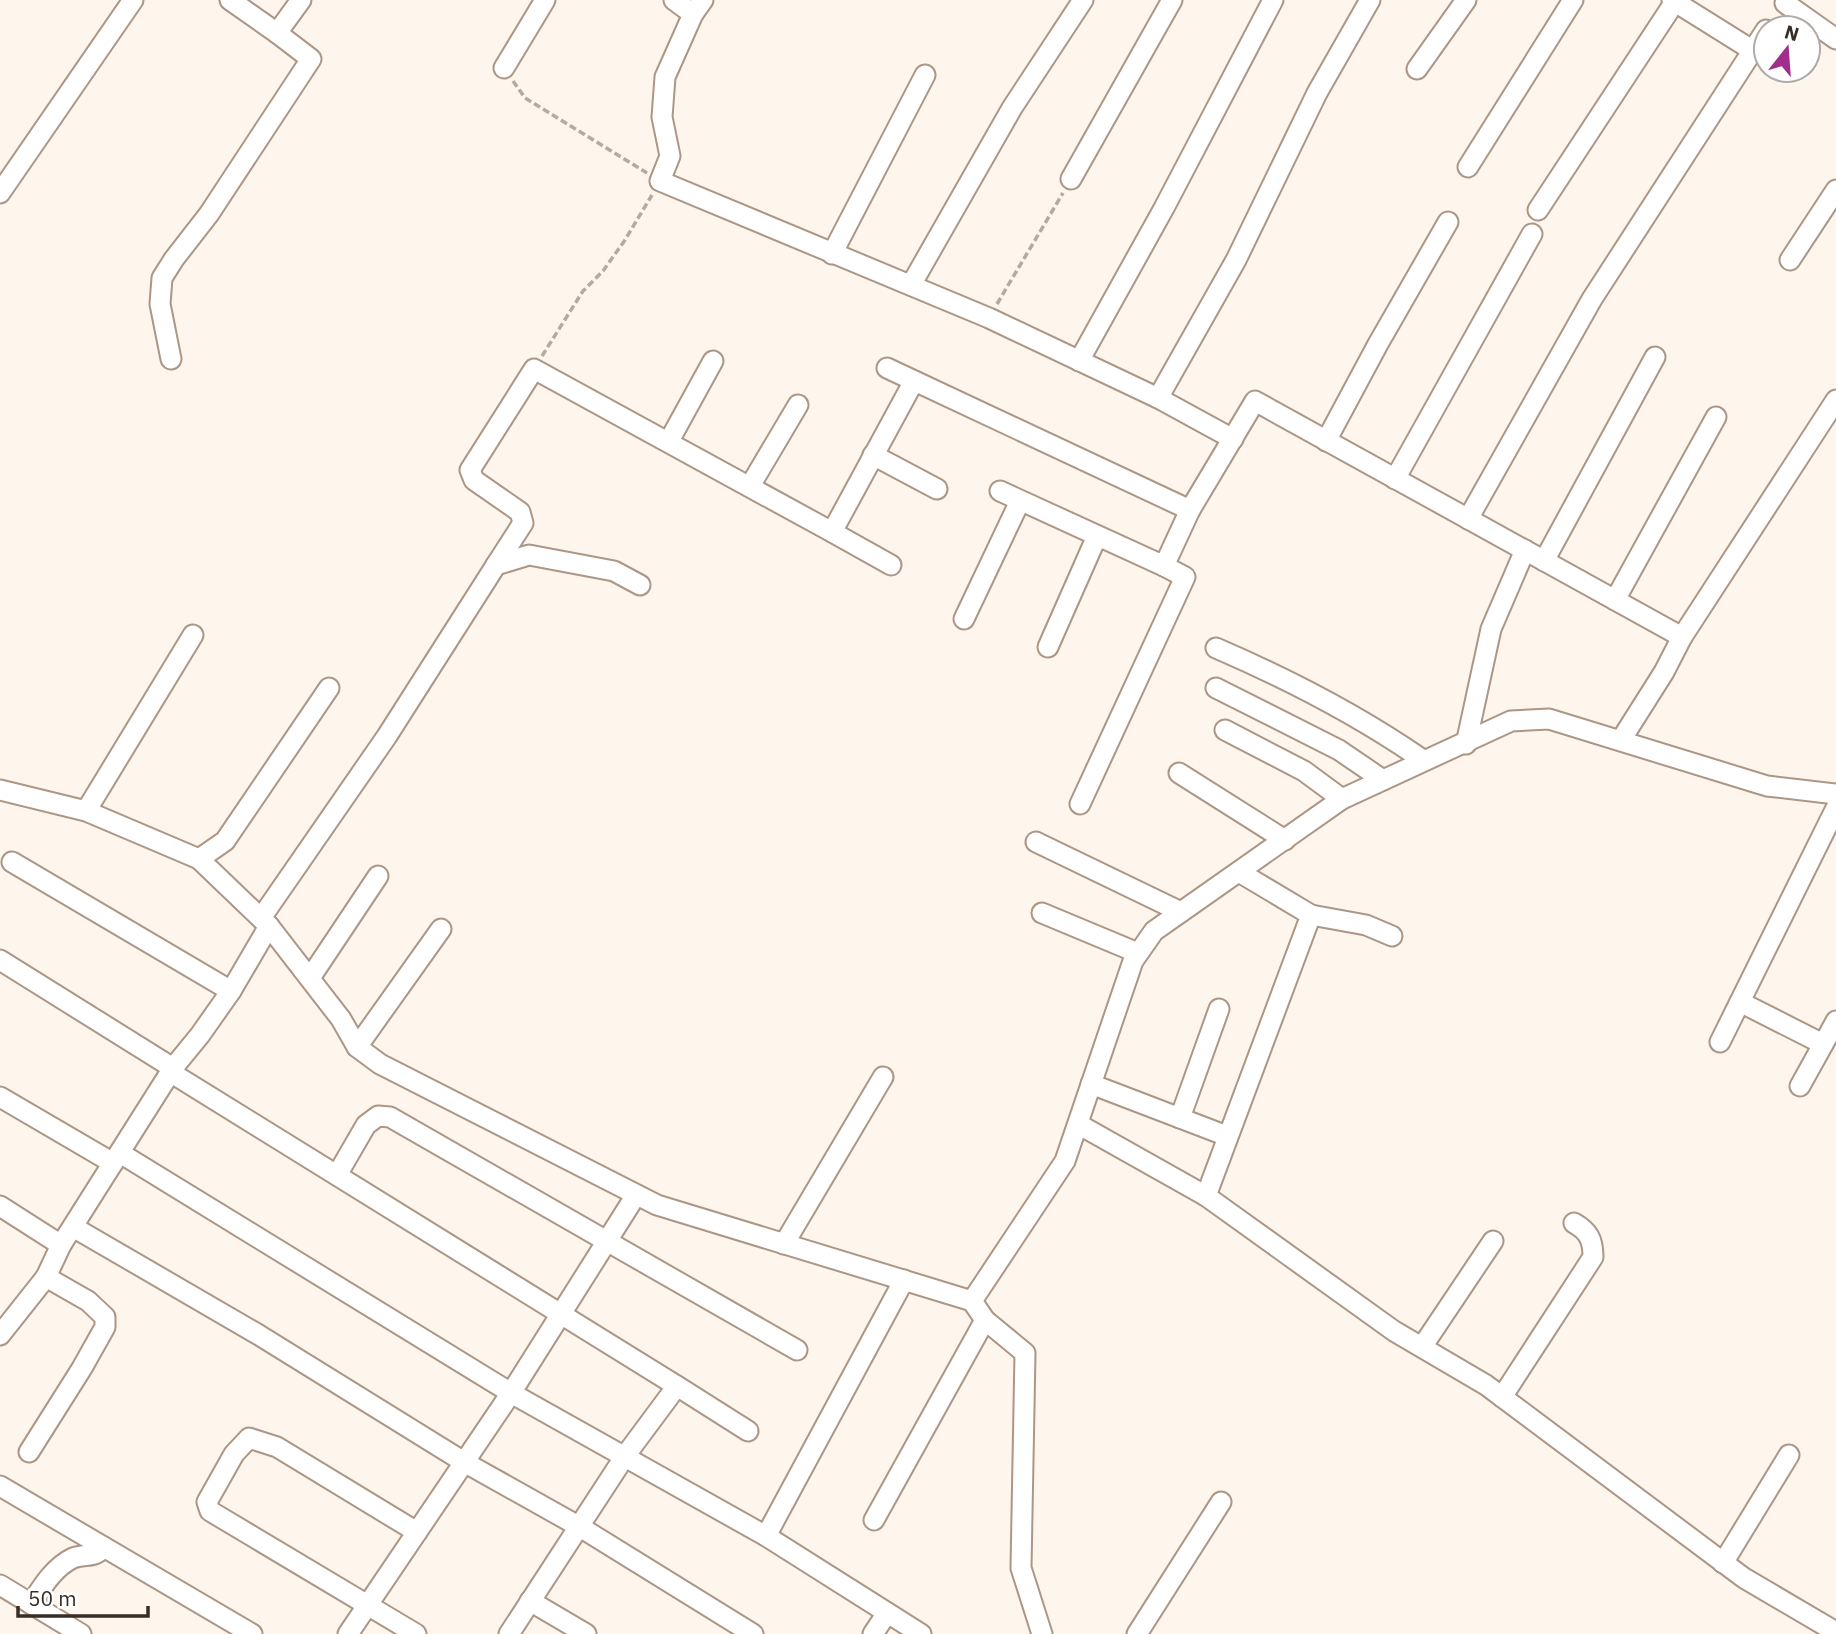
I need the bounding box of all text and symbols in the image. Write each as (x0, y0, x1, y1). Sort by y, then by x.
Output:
north arrow (1752, 14, 1822, 84)
text: N (1782, 19, 1802, 46)
scale bar (18, 1574, 147, 1618)
text: 50 m (28, 1584, 77, 1612)

